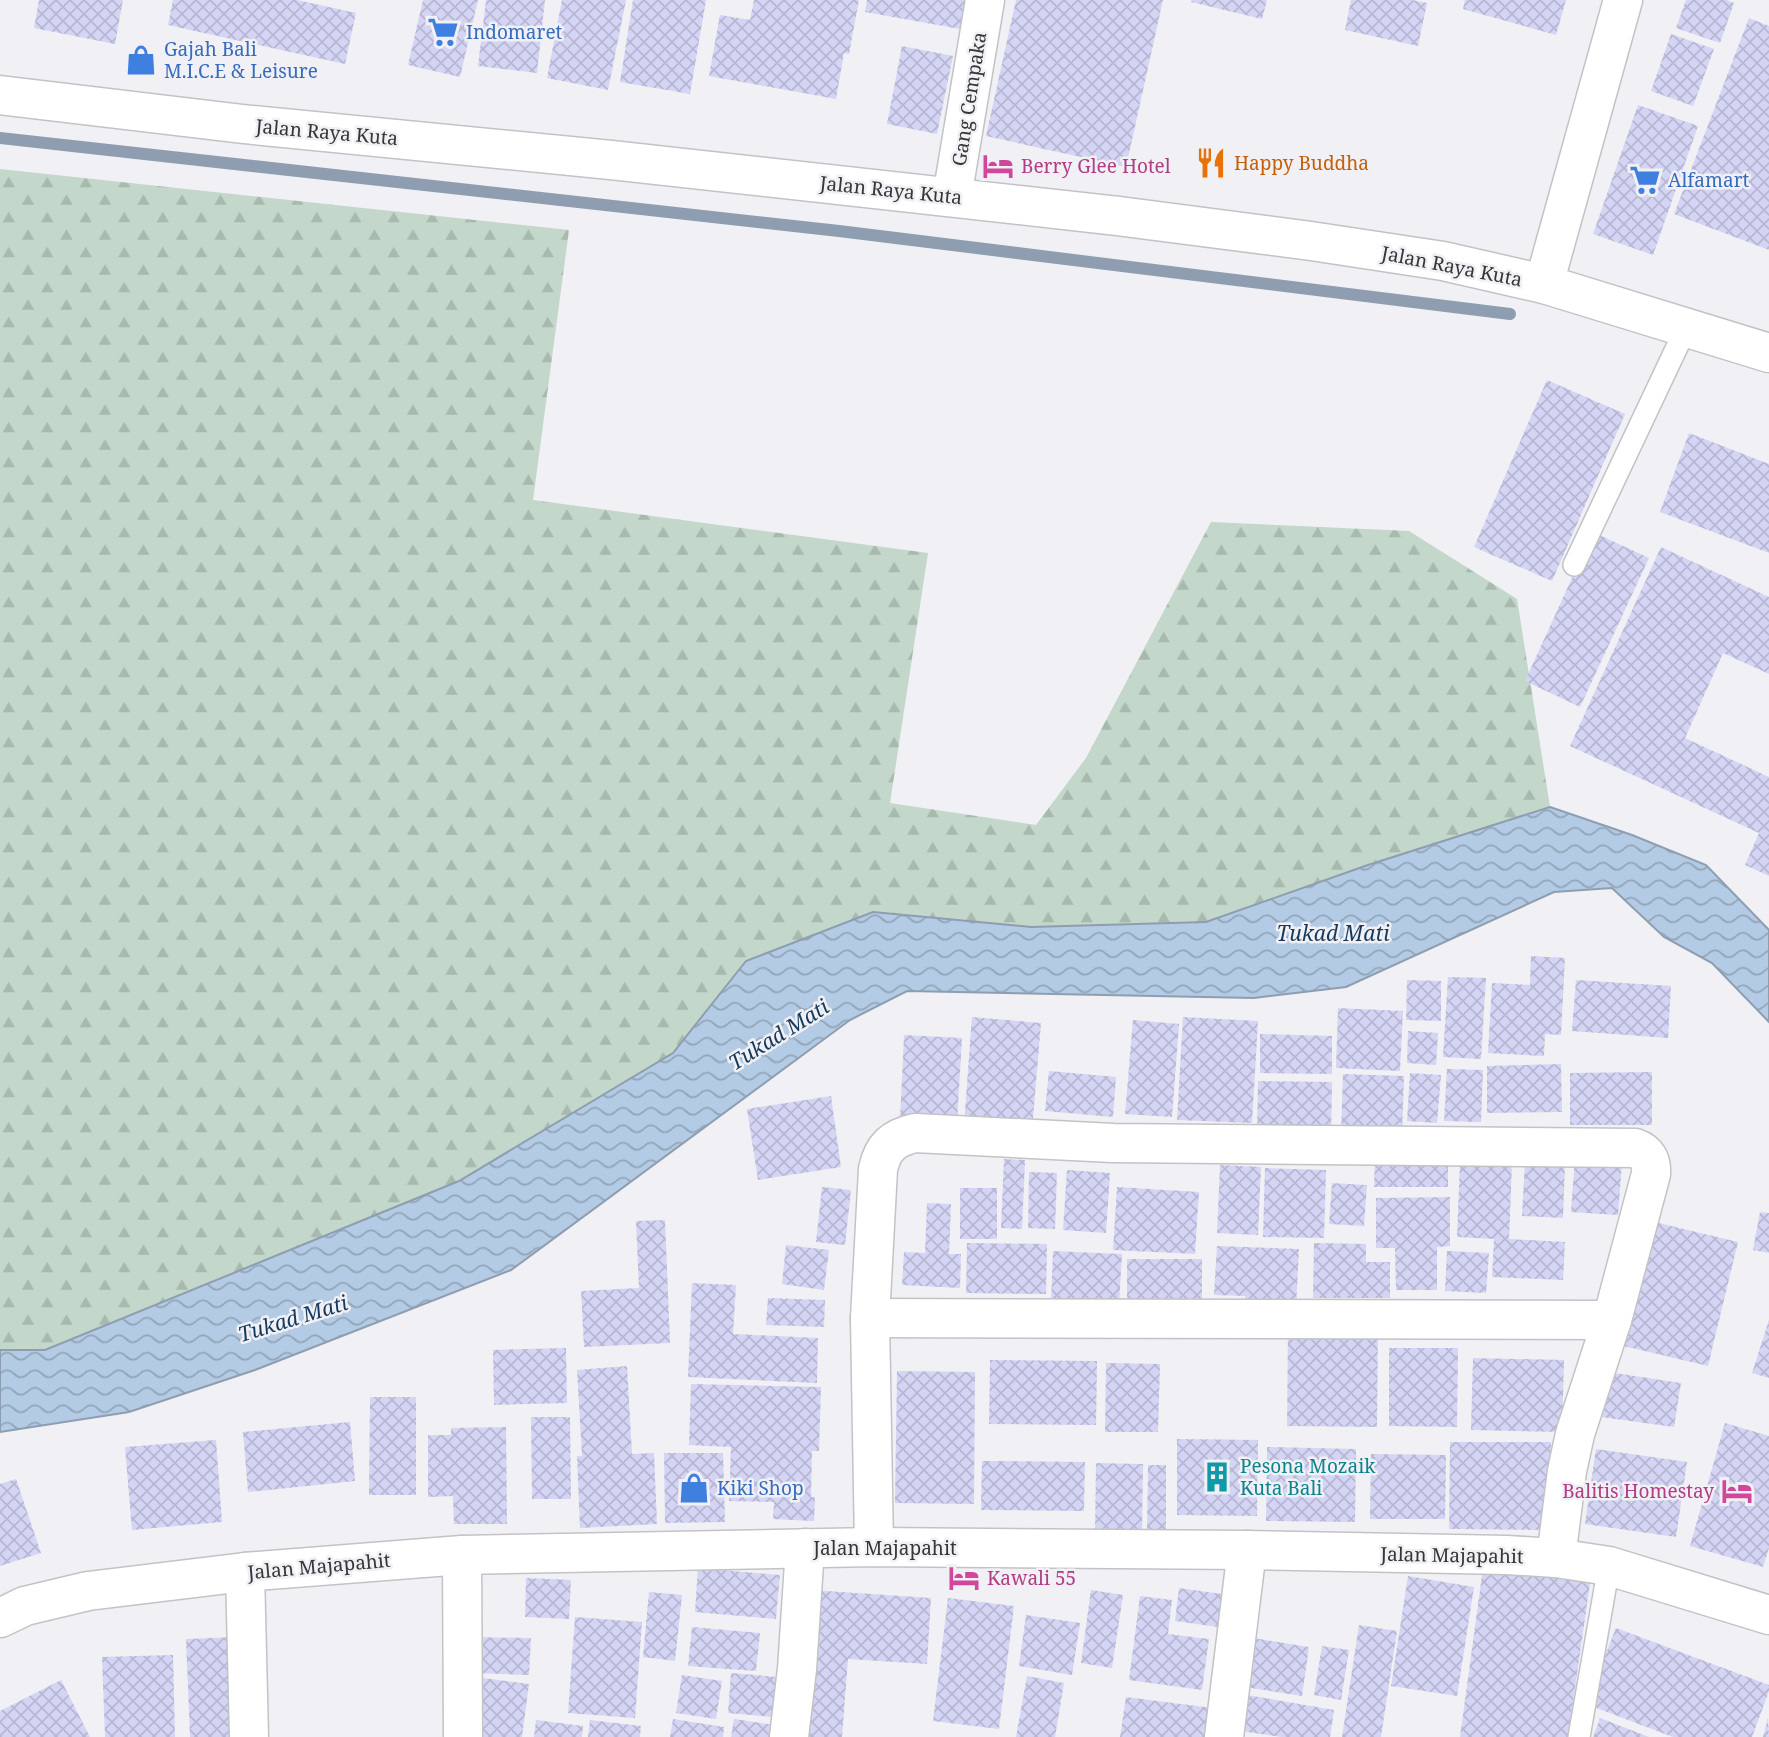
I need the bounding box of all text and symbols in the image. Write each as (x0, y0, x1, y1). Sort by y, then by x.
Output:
supermarket icon: Indomaret (426, 15, 460, 49)
place label: Indomaret (466, 19, 563, 45)
street label: Gang Cempaka (946, 30, 992, 168)
place label: Gajah Bali M.I.C.E & Leisure (164, 36, 318, 84)
shop icon: Gajah Bali M.I.C.E & Leisure (124, 43, 158, 77)
street label: Jalan Raya Kuta (254, 113, 399, 151)
restaurant icon: Happy Buddha (1194, 146, 1228, 180)
hotel icon: Berry Glee Hotel (981, 149, 1015, 183)
place label: Happy Buddha (1234, 150, 1369, 176)
place label: Berry Glee Hotel (1021, 153, 1171, 179)
supermarket icon: Alfamart (1628, 163, 1662, 197)
place label: Alfamart (1668, 167, 1750, 193)
street label: Jalan Raya Kuta (818, 170, 963, 210)
street label: Jalan Raya Kuta (1378, 239, 1525, 292)
water label: Tukad Mati (1276, 919, 1390, 947)
water label: Tukad Mati (723, 992, 834, 1076)
water label: Tukad Mati (235, 1288, 351, 1348)
place label: Pesona Mozaik Kuta Bali (1240, 1453, 1376, 1501)
building icon: Pesona Mozaik Kuta Bali (1200, 1460, 1234, 1494)
shop icon: Kiki Shop (677, 1471, 711, 1505)
hotel icon: Balitis Homestay (1720, 1474, 1754, 1508)
place label: Kiki Shop (717, 1475, 804, 1501)
place label: Balitis Homestay (1562, 1478, 1714, 1504)
street label: Jalan Majapahit (812, 1535, 957, 1561)
street label: Jalan Majapahit (1379, 1541, 1524, 1569)
street label: Jalan Majapahit (245, 1547, 392, 1585)
hotel icon: Kawali 55 (947, 1561, 981, 1595)
place label: Kawali 55 (987, 1565, 1076, 1591)

